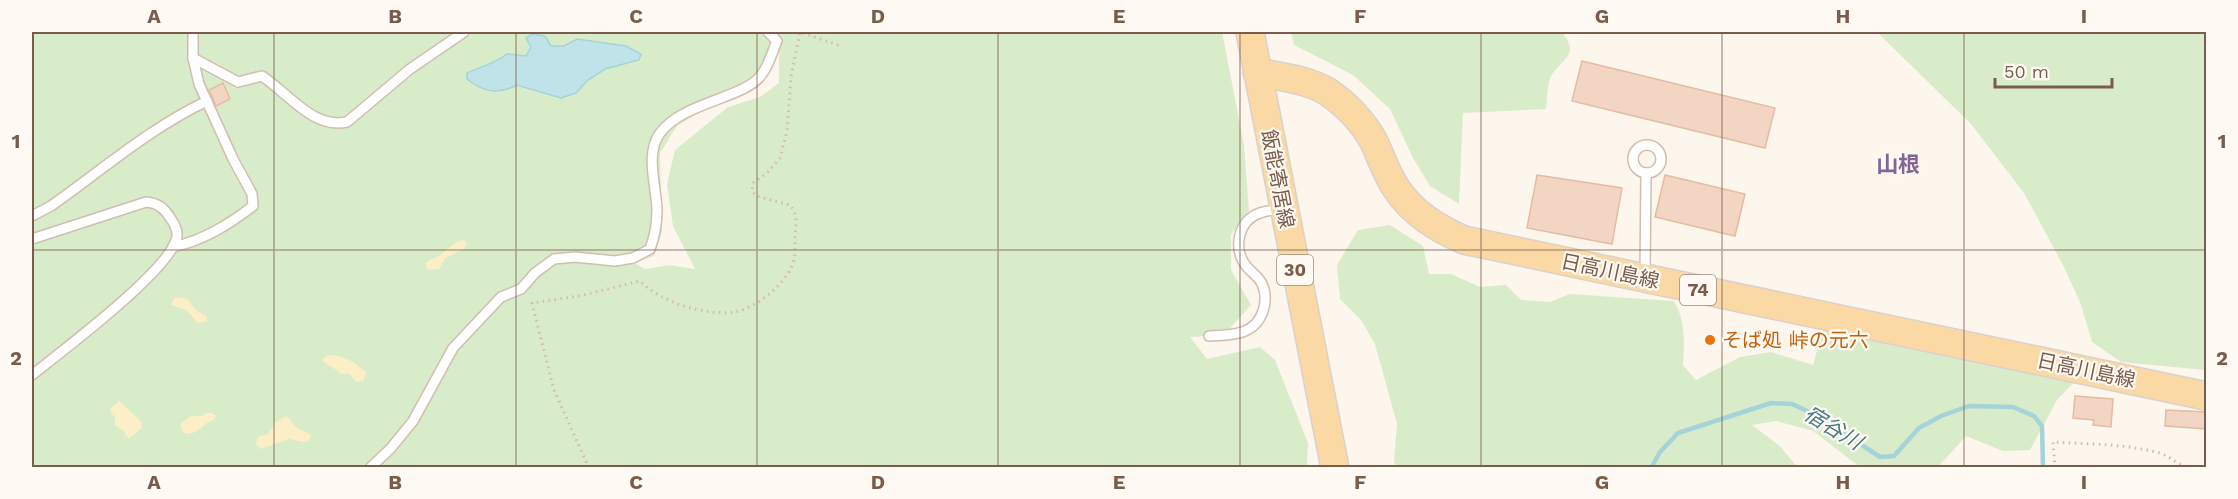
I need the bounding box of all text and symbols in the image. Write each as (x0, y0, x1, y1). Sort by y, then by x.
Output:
text: A (147, 4, 161, 28)
text: B (388, 4, 402, 28)
text: C (629, 4, 643, 28)
text: D (871, 4, 885, 28)
text: E (1113, 4, 1125, 28)
text: F (1354, 4, 1366, 28)
text: G (1595, 4, 1609, 28)
text: H (1836, 4, 1850, 28)
text: I (2081, 4, 2087, 28)
scale bar (1995, 51, 2112, 89)
text: 50 m (2004, 61, 2049, 82)
street label: 飯能寄居線 (1257, 128, 1299, 230)
text: 1 (12, 129, 20, 153)
text: 1 (2218, 129, 2226, 153)
district label: 山根 (1876, 152, 1920, 177)
street label: 日高川島線 (1559, 249, 1661, 293)
road number: 30 (1277, 255, 1313, 285)
road number: 74 (1680, 275, 1716, 305)
place label: そば処 峠の元六 (1722, 328, 1869, 352)
marker: そば処 峠の元六 (1703, 333, 1717, 347)
text: 2 (10, 346, 22, 370)
text: 2 (2216, 346, 2228, 370)
street label: 日高川島線 (2035, 348, 2137, 392)
water label: 宿谷川 (1800, 401, 1868, 456)
text: A (147, 470, 161, 494)
text: B (388, 470, 402, 494)
text: C (629, 470, 643, 494)
text: D (871, 470, 885, 494)
text: E (1113, 470, 1125, 494)
text: F (1354, 470, 1366, 494)
text: G (1595, 470, 1609, 494)
text: H (1836, 470, 1850, 494)
text: I (2081, 470, 2087, 494)

